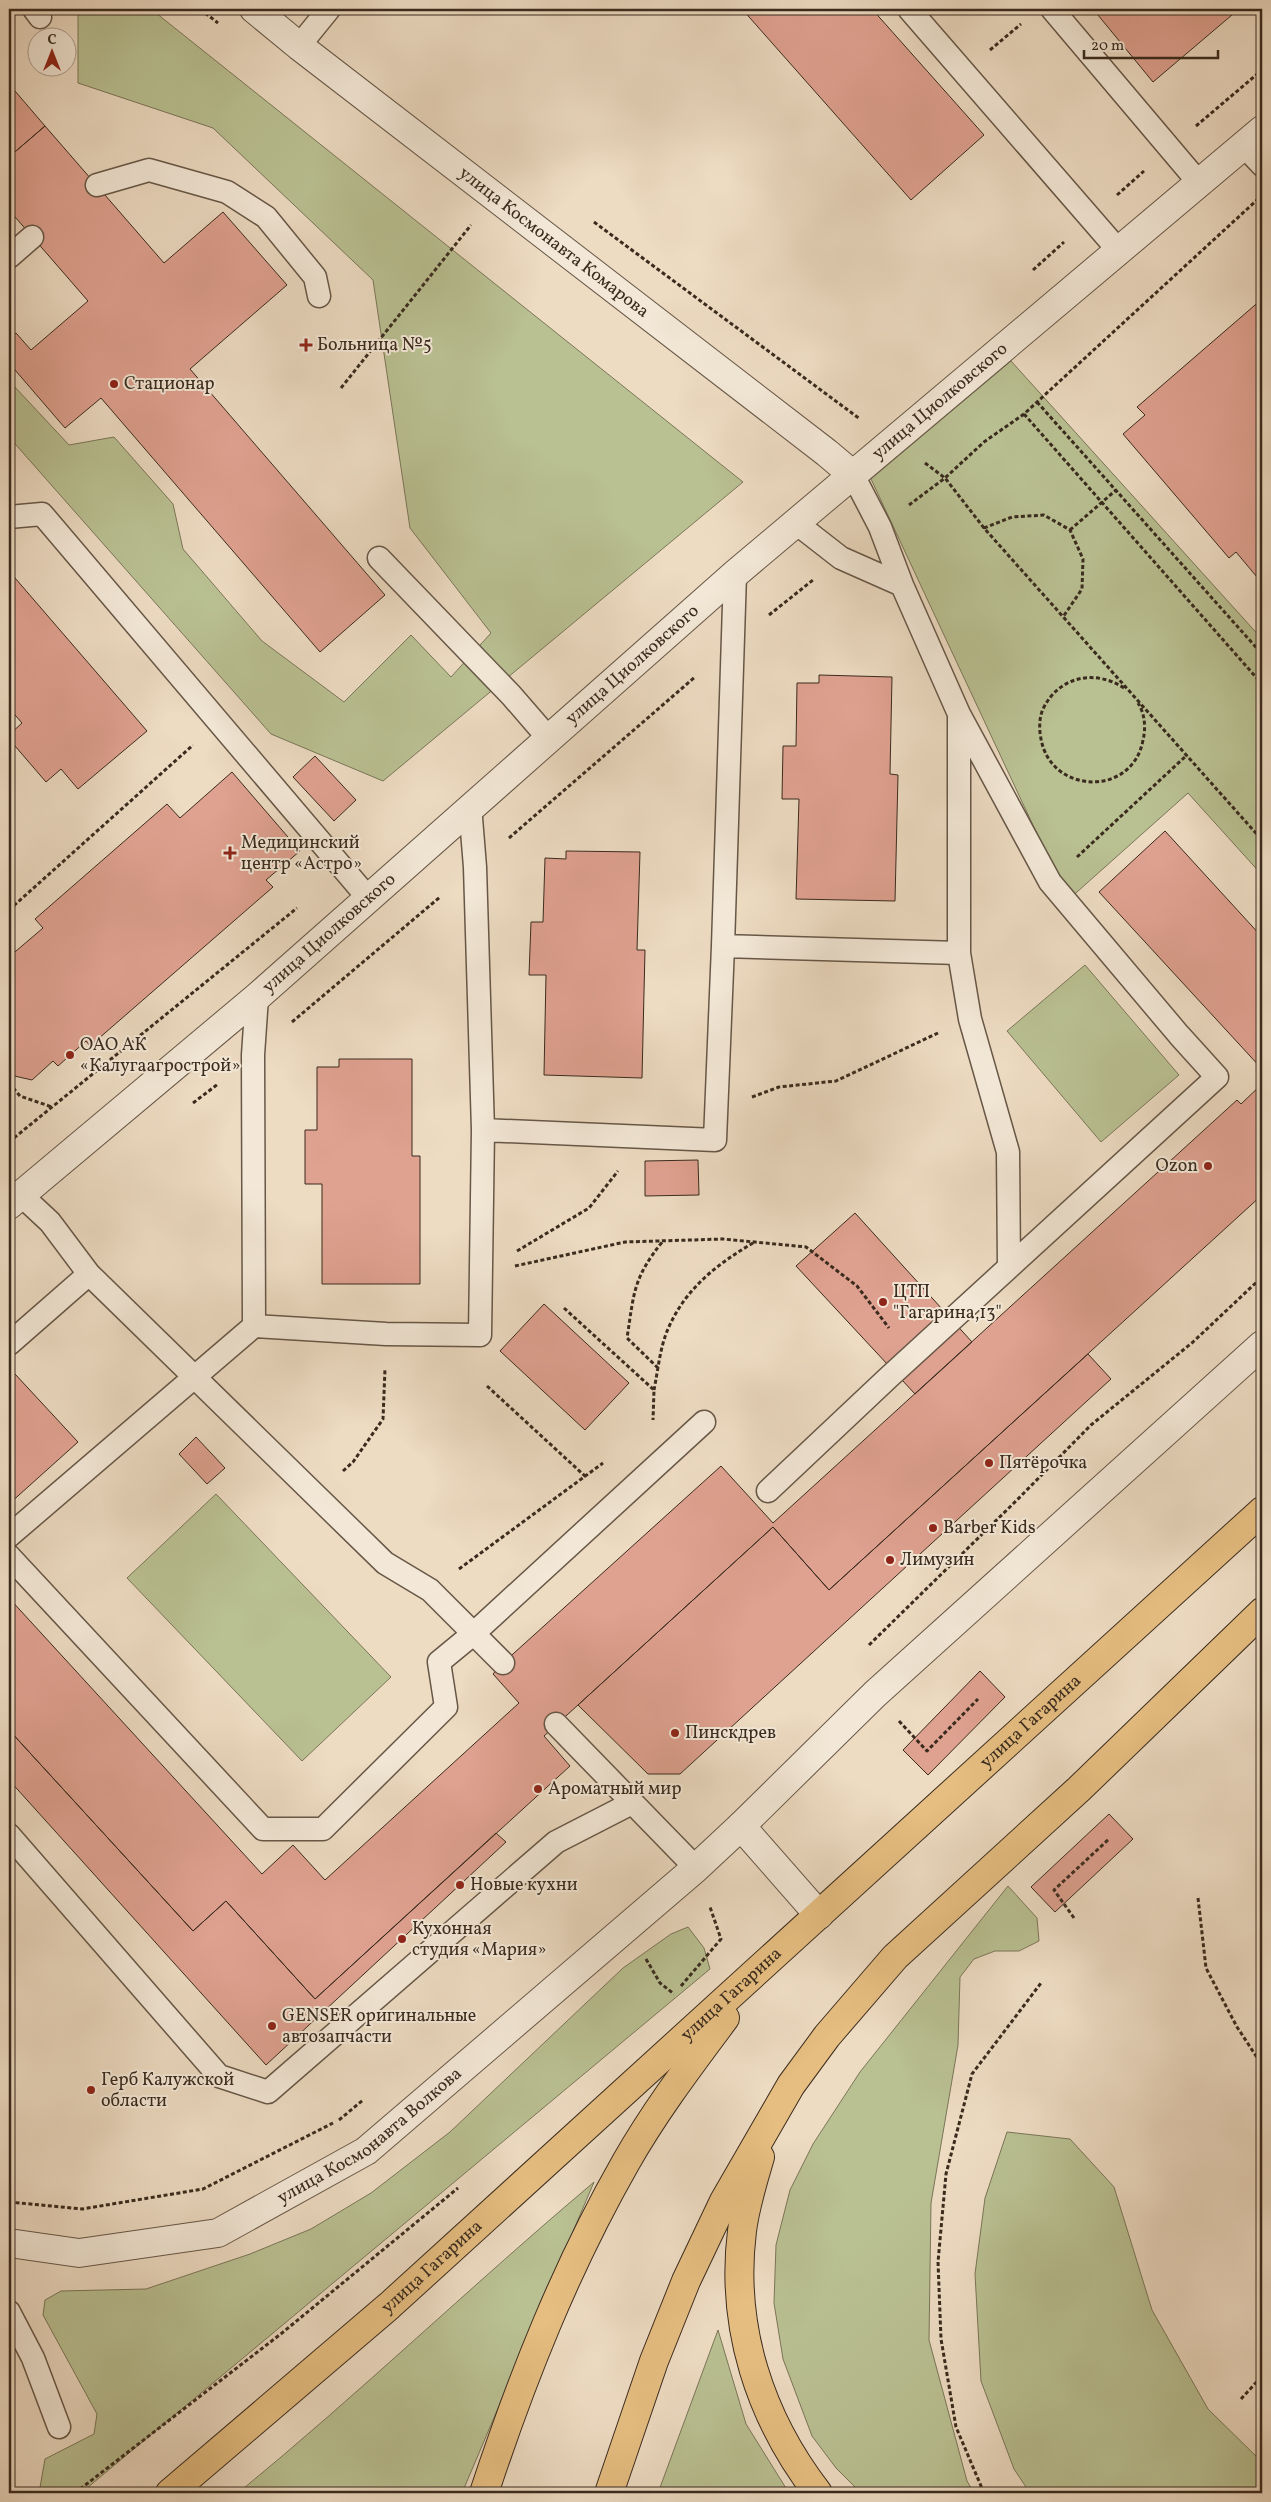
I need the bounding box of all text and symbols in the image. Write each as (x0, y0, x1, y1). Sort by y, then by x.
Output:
north arrow (28, 28, 78, 78)
scale bar (1084, 28, 1217, 60)
text: С (47, 31, 57, 50)
text: 20 m (1091, 36, 1124, 57)
street label: улица Космонавта Комарова (453, 161, 654, 324)
place label: Больница №5 (317, 333, 432, 358)
street label: улица Циолковского (867, 337, 1013, 466)
marker: Больница №5 (299, 338, 313, 352)
place label: Стационар (124, 372, 215, 397)
marker: Стационар (108, 378, 120, 390)
street label: улица Циолковского (560, 599, 705, 731)
place label: Медицинский центр «Астро» (241, 831, 362, 877)
marker: Медицинский центр «Астро» (223, 846, 237, 860)
street label: улица Циолковского (257, 867, 401, 999)
place label: ОАО АК «Калугаагрострой» (80, 1033, 241, 1079)
marker: ОАО АК «Калугаагрострой» (64, 1049, 76, 1061)
place label: Ozon (1156, 1154, 1198, 1179)
marker: Ozon (1202, 1160, 1214, 1172)
place label: ЦТП "Гагарина,13" (893, 1280, 1002, 1326)
marker: ЦТП "Гагарина,13" (877, 1296, 889, 1308)
place label: Пятёрочка (999, 1451, 1087, 1476)
marker: Пятёрочка (983, 1457, 995, 1469)
place label: Barber Kids (943, 1516, 1036, 1541)
marker: Barber Kids (927, 1522, 939, 1534)
place label: Лимузин (900, 1548, 975, 1573)
marker: Лимузин (884, 1554, 896, 1566)
street label: улица Гагарина (975, 1669, 1087, 1774)
place label: Пинскдрев (685, 1721, 776, 1746)
marker: Пинскдрев (669, 1727, 681, 1739)
place label: Ароматный мир (548, 1777, 682, 1802)
marker: Ароматный мир (532, 1783, 544, 1795)
place label: Новые кухни (470, 1873, 578, 1898)
marker: Новые кухни (454, 1879, 466, 1891)
place label: Кухонная студия «Мария» (412, 1917, 546, 1963)
marker: Кухонная студия «Мария» (396, 1933, 408, 1945)
street label: улица Гагарина (675, 1941, 788, 2047)
place label: GENSER оригинальные автозапчасти (282, 2004, 476, 2050)
marker: GENSER оригинальные автозапчасти (266, 2020, 278, 2032)
street label: улица Космонавта Волкова (273, 2061, 467, 2210)
place label: Герб Калужской области (101, 2068, 234, 2114)
marker: Герб Калужской области (85, 2084, 97, 2096)
street label: улица Гагарина (376, 2214, 488, 2320)

